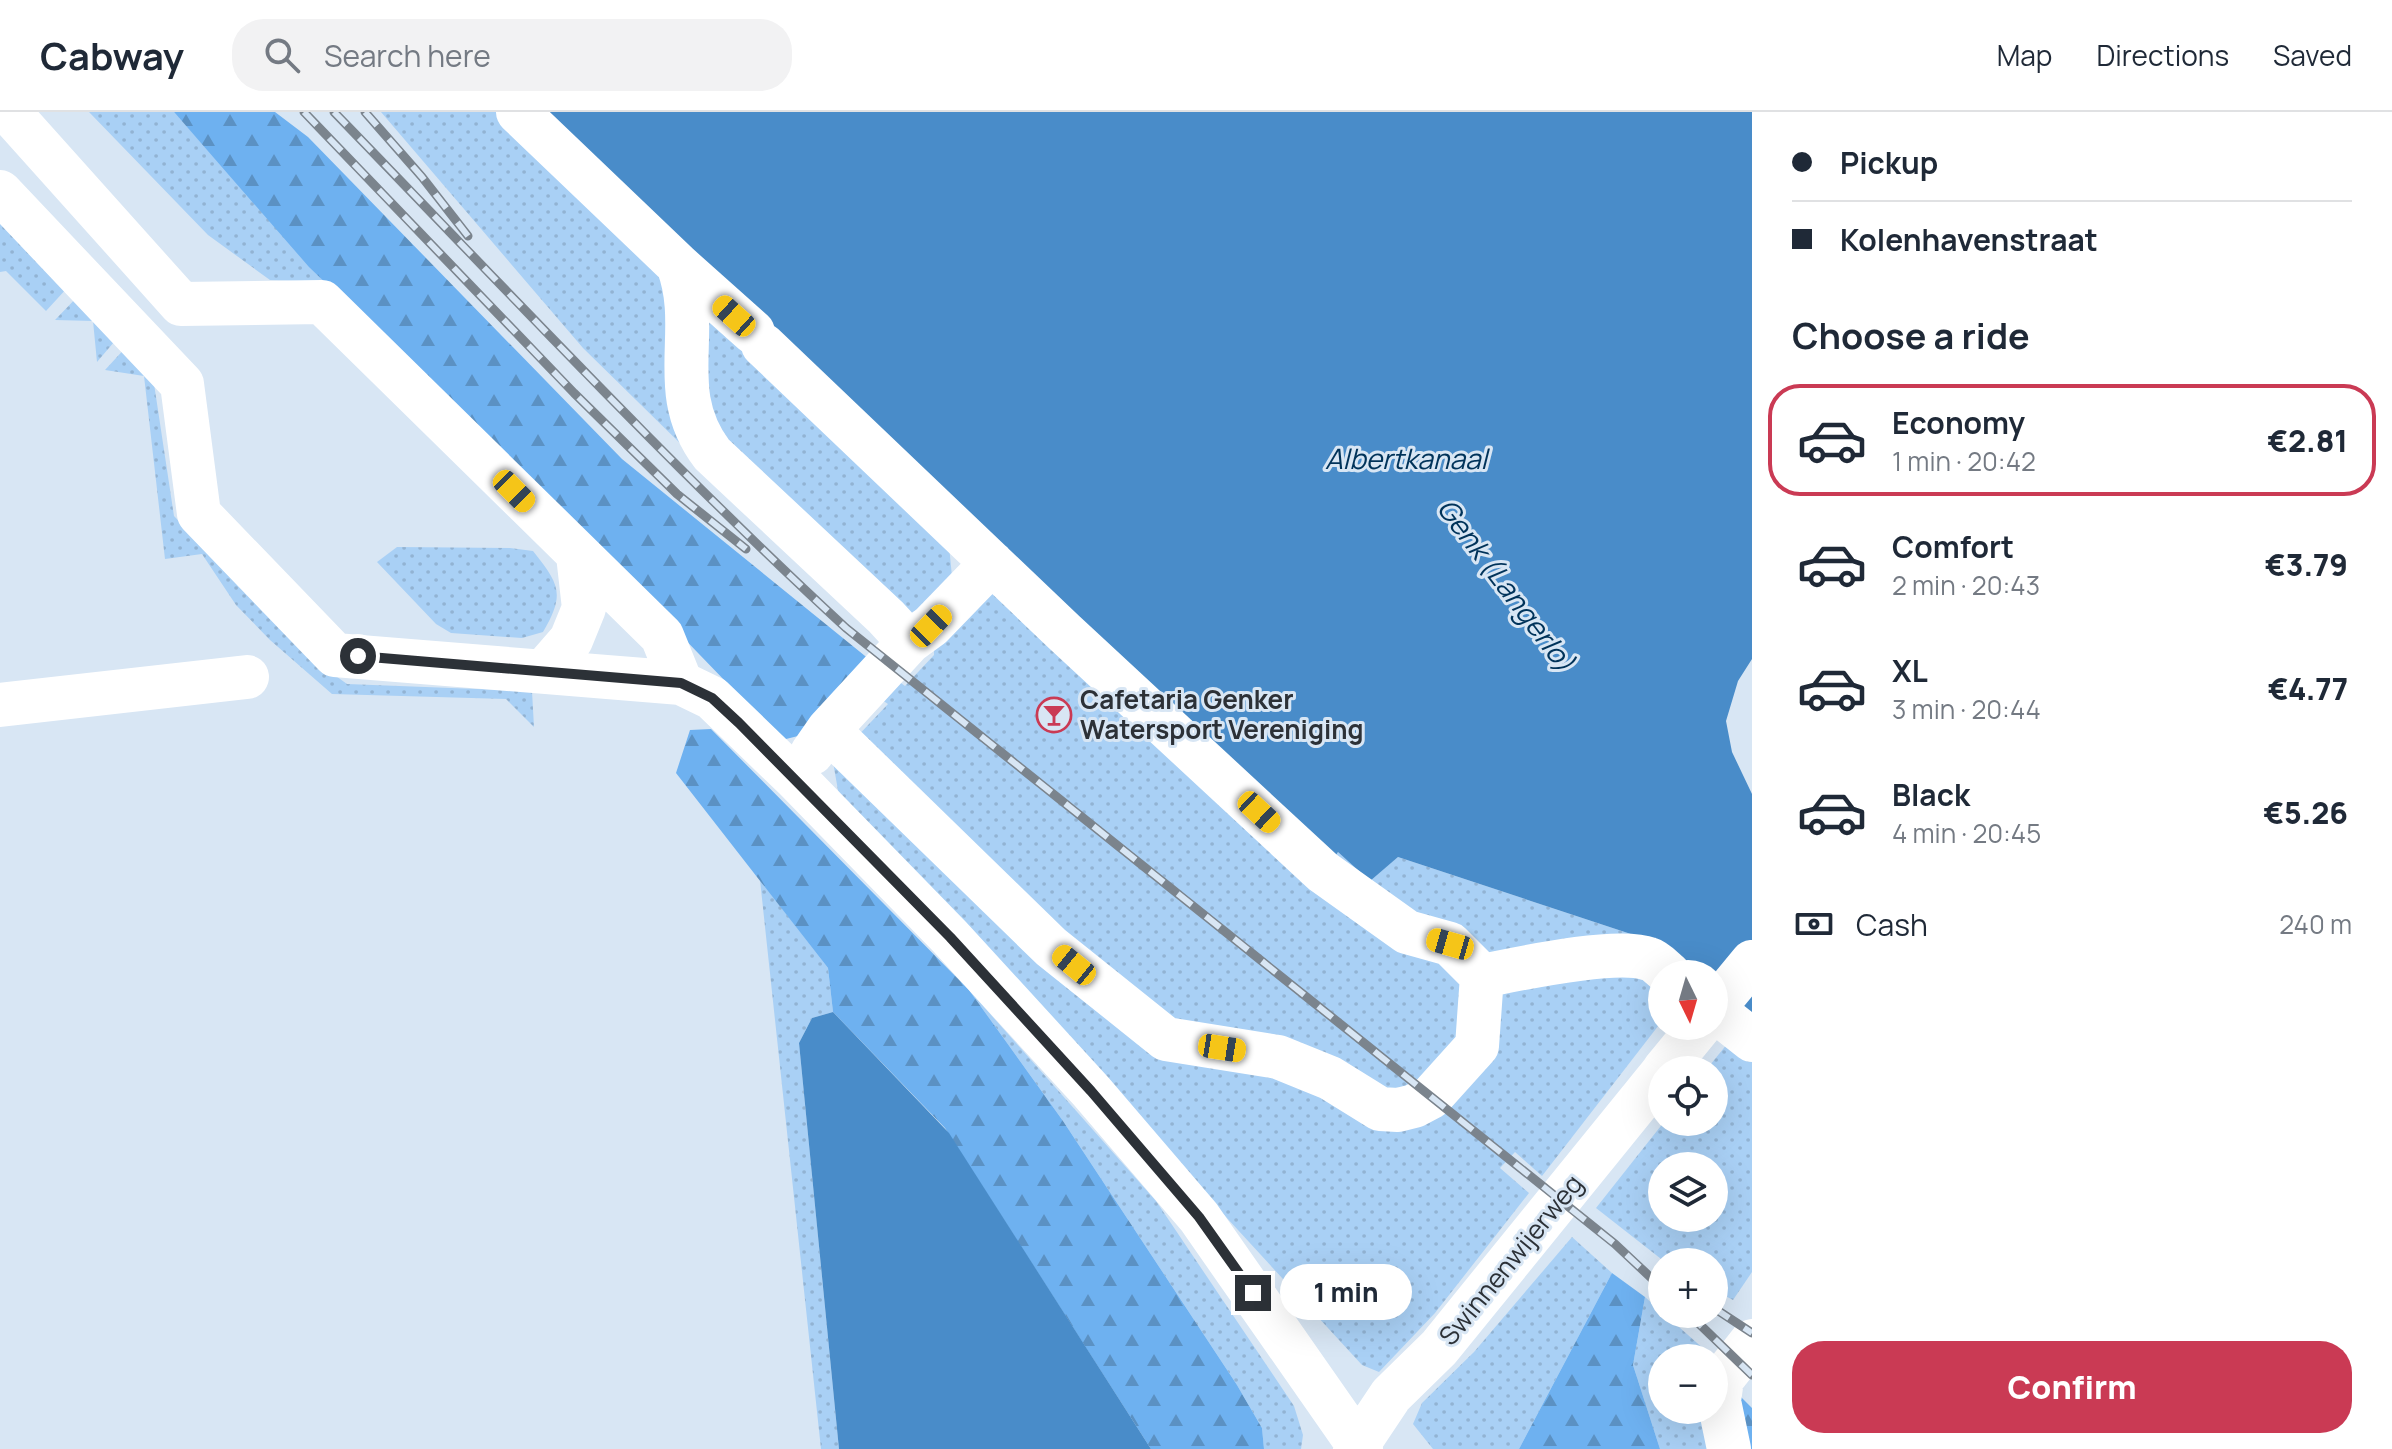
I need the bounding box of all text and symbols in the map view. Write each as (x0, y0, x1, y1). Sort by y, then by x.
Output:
search box (232, 19, 792, 91)
text: Cabway (40, 29, 184, 81)
icon: search (260, 33, 304, 77)
text: Search here (324, 35, 491, 76)
text: Map (1997, 36, 2052, 74)
text: Directions (2096, 36, 2229, 74)
text: Saved (2273, 36, 2352, 74)
text: Pickup (1840, 142, 1938, 183)
text: Kolenhavenstraat (1840, 219, 2098, 260)
car (708, 291, 760, 341)
text: Choose a ride (1792, 311, 2030, 360)
text: Economy (1892, 402, 2025, 443)
icon: car (1796, 404, 1868, 476)
text: €2.81 (2267, 420, 2348, 461)
water label: Albertkanaal (1325, 439, 1491, 477)
text: 1 min · 20:42 (1892, 443, 2036, 479)
car (489, 466, 539, 516)
water label: Genk (Langerlo) (1429, 490, 1584, 679)
text: Comfort (1892, 526, 2014, 567)
icon: car (1796, 528, 1868, 600)
text: €3.79 (2265, 544, 2348, 585)
text: 2 min · 20:43 (1892, 567, 2040, 603)
car (906, 600, 956, 652)
route start (340, 638, 376, 674)
text: XL (1892, 650, 1928, 691)
icon: car (1796, 652, 1868, 724)
text: €4.77 (2268, 668, 2348, 709)
place label: Cafetaria Genker Watersport Vereniging (1080, 681, 1363, 747)
text: 3 min · 20:44 (1892, 691, 2041, 727)
bar icon: Cafetaria Genker Watersport Vereniging (1035, 696, 1073, 734)
text: Black (1892, 774, 1970, 815)
icon: car (1796, 776, 1868, 848)
car (1233, 787, 1285, 837)
text: €5.26 (2263, 792, 2348, 833)
text: 4 min · 20:45 (1892, 815, 2041, 851)
icon: cash (1792, 902, 1836, 946)
text: Cash (1856, 904, 1928, 945)
text: 240 m (2279, 906, 2352, 942)
car (1424, 926, 1476, 962)
car (1048, 941, 1100, 989)
north arrow (1648, 960, 1728, 1040)
map controls (1648, 960, 1728, 1424)
car (1196, 1032, 1248, 1064)
button: locate (1648, 1056, 1728, 1136)
button: layers (1648, 1152, 1728, 1232)
street label: Swinnenwijerweg (1430, 1166, 1590, 1352)
button: + (1648, 1248, 1728, 1328)
callout: 1 min (1281, 1265, 1413, 1321)
text: 1 min (1313, 1274, 1379, 1310)
route end (1235, 1275, 1271, 1311)
button: Confirm (1792, 1341, 2352, 1433)
button: − (1648, 1344, 1728, 1424)

